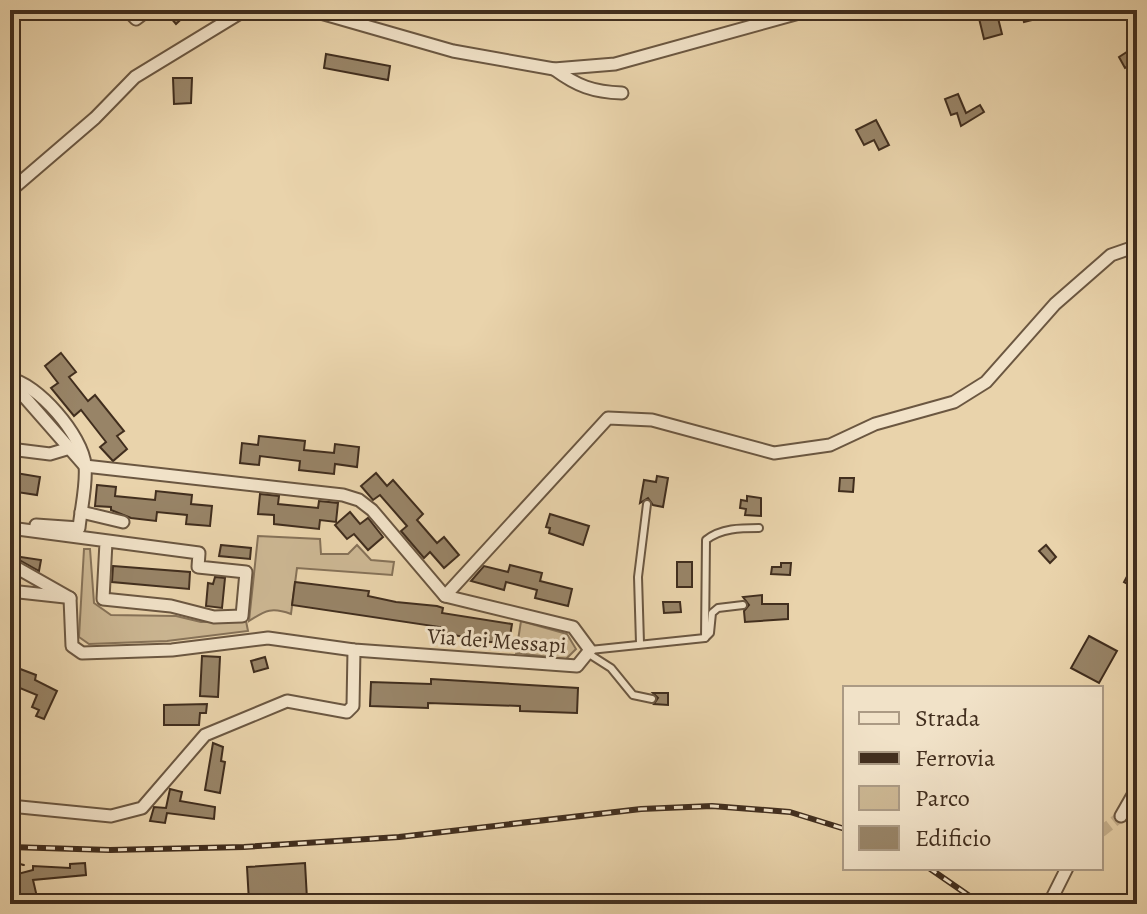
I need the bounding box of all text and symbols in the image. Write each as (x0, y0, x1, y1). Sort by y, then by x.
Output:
street label: Via dei Messapi (425, 621, 568, 661)
legend (843, 686, 1103, 870)
text: Strada (915, 702, 981, 734)
text: Ferrovia (915, 742, 996, 774)
text: Parco (915, 782, 970, 814)
text: Edificio (915, 822, 991, 854)

